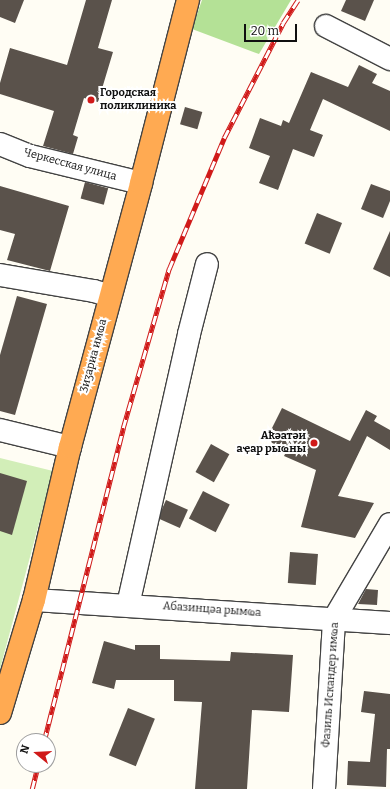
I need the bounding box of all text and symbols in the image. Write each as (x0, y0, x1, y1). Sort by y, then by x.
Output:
scale bar (246, 16, 299, 42)
text: 20 m (251, 24, 279, 38)
place label: Городская поликлиника (100, 87, 176, 113)
marker: Городская поликлиника (85, 94, 97, 106)
street label: Черкесская улица (22, 146, 118, 184)
street label: Ӡиӡариа имҩа (78, 318, 110, 394)
place label: Аҟәатәи аҿар рыҩны (237, 430, 306, 456)
marker: Аҟәатәи аҿар рыҩны (309, 438, 319, 448)
street label: Абазинцәа рымҩа (162, 600, 262, 620)
street label: Фазиль Искандер имҩа (320, 622, 342, 748)
north arrow (16, 733, 56, 773)
text: N (18, 743, 33, 755)

